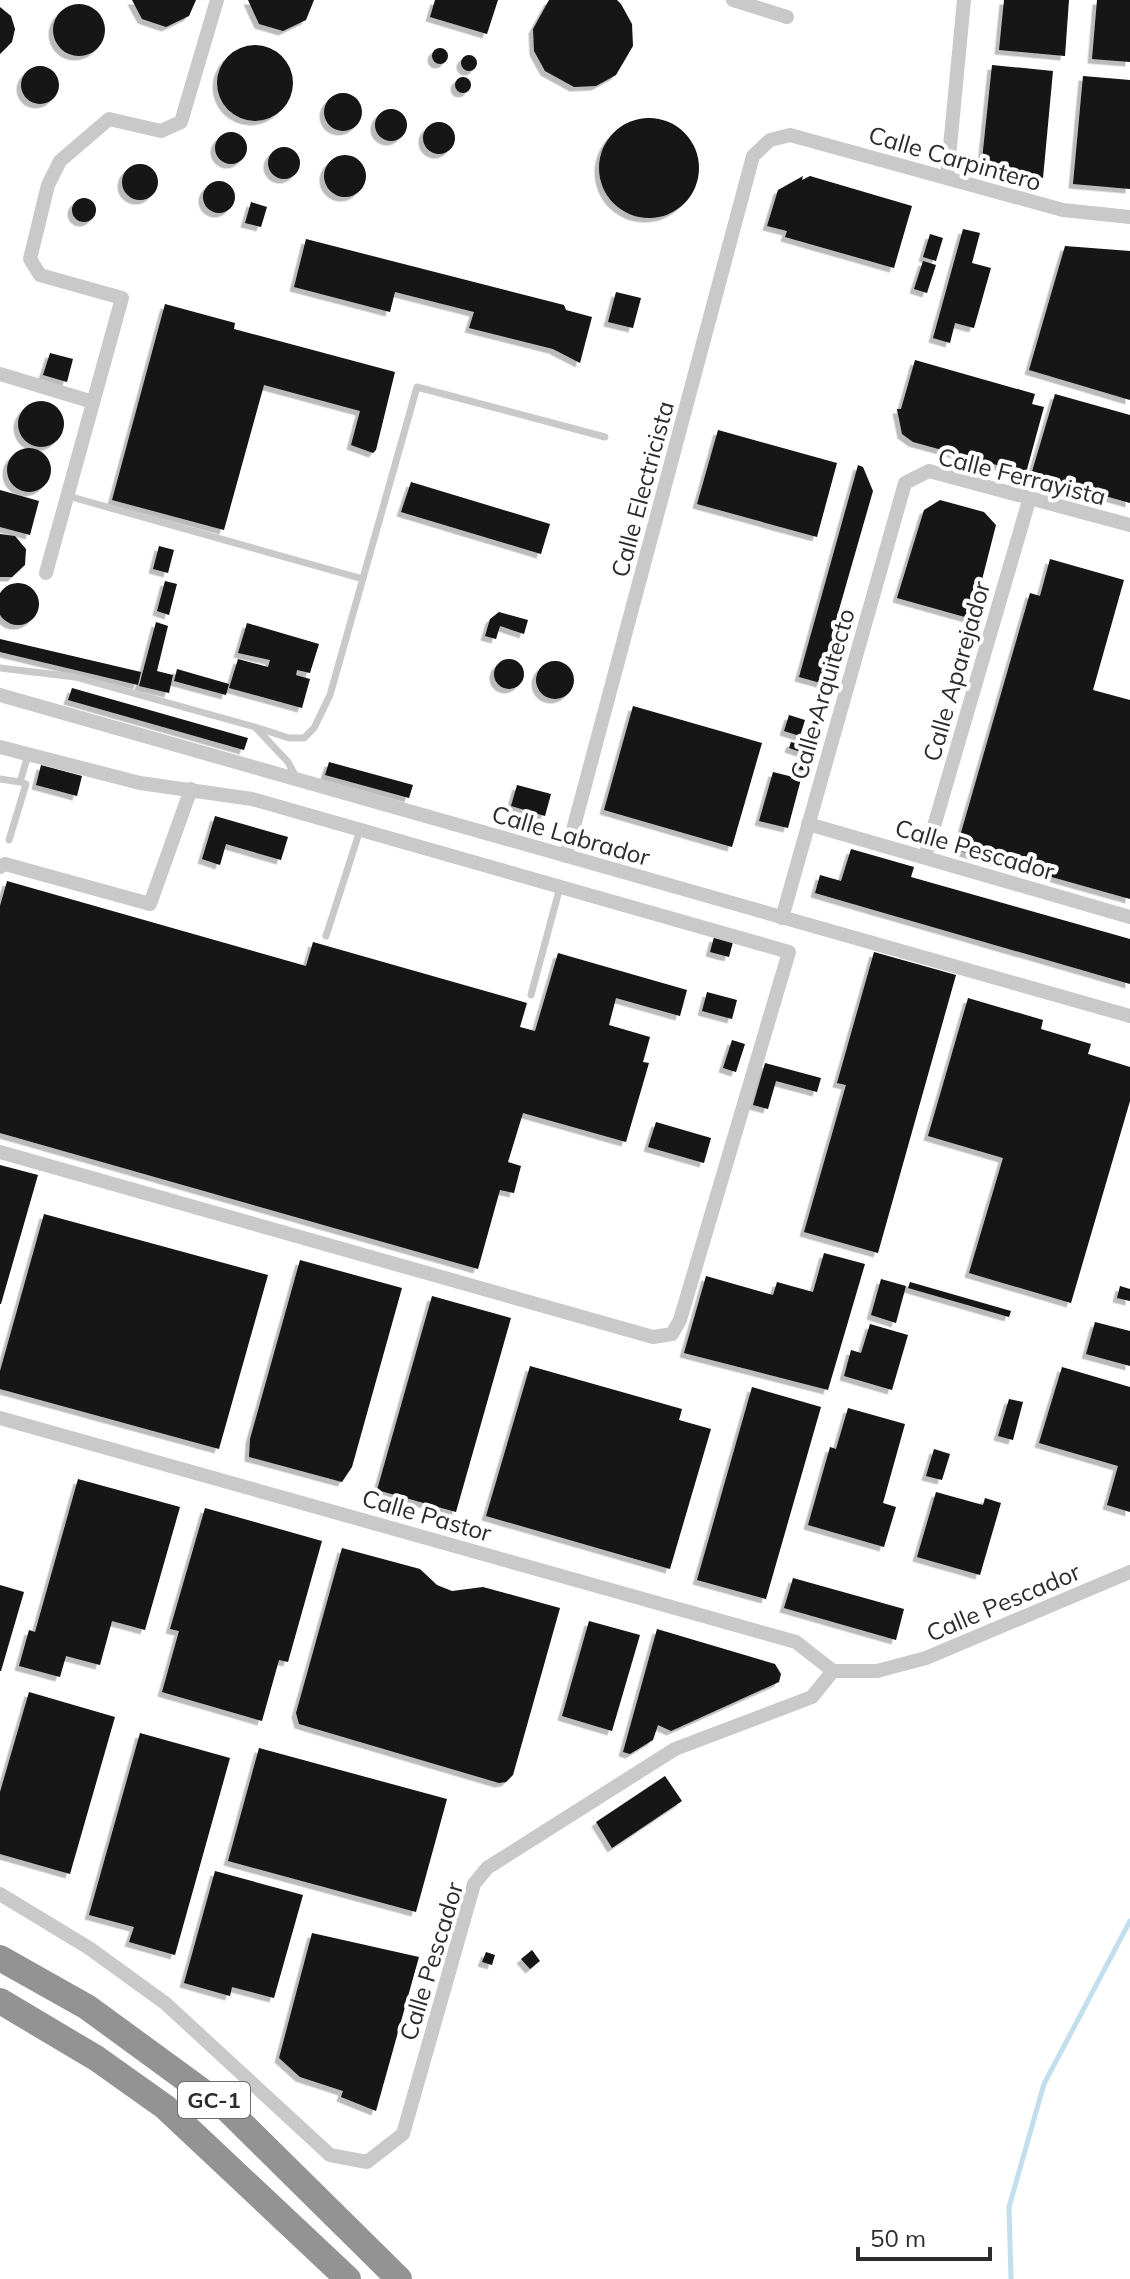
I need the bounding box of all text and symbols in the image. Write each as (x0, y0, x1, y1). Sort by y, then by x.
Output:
street label: Calle Carpintero (865, 119, 1045, 197)
street label: Calle Electricista (604, 398, 680, 580)
street label: Calle Ferrayista (935, 441, 1109, 511)
street label: Calle Aparejador (916, 577, 996, 765)
street label: Calle Arquitecto (783, 605, 861, 783)
street label: Calle Labrador (489, 798, 654, 872)
street label: Calle Pescador (892, 812, 1058, 886)
street label: Calle Pastor (359, 1482, 495, 1548)
street label: Calle Pescador (922, 1556, 1085, 1648)
street label: Calle Pescador (393, 1878, 469, 2044)
road number: GC-1 (178, 2082, 250, 2118)
scale bar (858, 2211, 990, 2261)
text: 50 m (870, 2223, 926, 2253)

